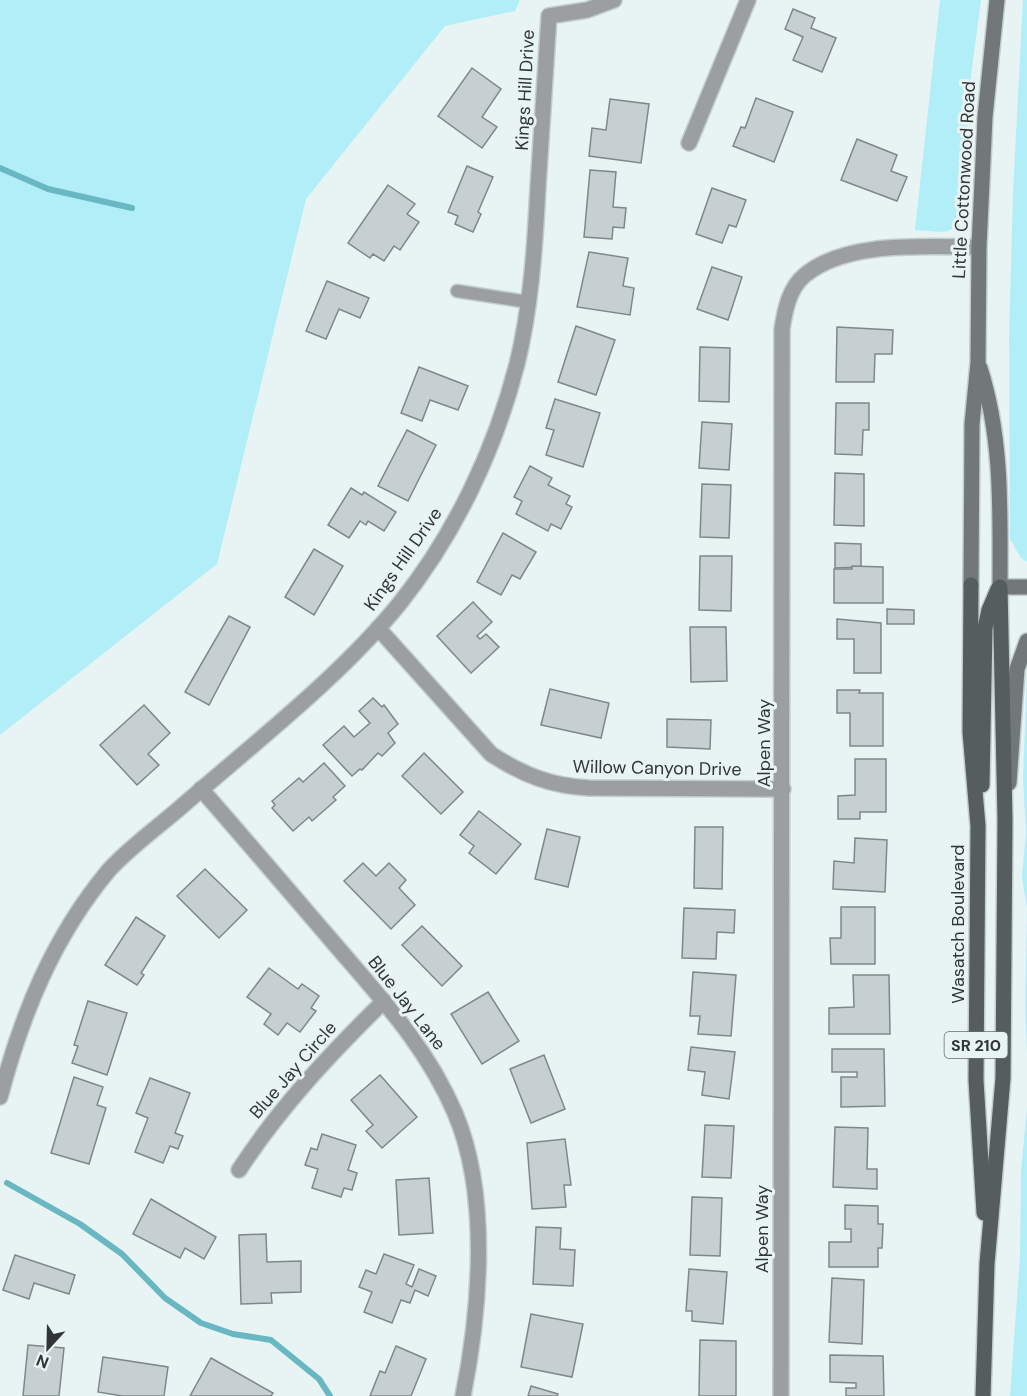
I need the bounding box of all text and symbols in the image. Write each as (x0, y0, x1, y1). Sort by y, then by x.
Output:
street label: Kings Hill Drive (510, 29, 540, 151)
street label: Little Cottonwood Road (947, 81, 981, 279)
street label: Kings Hill Drive (358, 503, 448, 615)
street label: Alpen Way (752, 699, 776, 787)
street label: Willow Canyon Drive (572, 755, 742, 781)
street label: Wasatch Boulevard (946, 844, 970, 1004)
street label: Blue Jay Lane (363, 951, 451, 1055)
street label: Blue Jay Circle (244, 1016, 342, 1124)
road number: SR 210 (944, 1032, 1008, 1058)
street label: Alpen Way (750, 1185, 774, 1273)
north arrow (18, 1318, 78, 1378)
text: N (33, 1350, 52, 1373)

